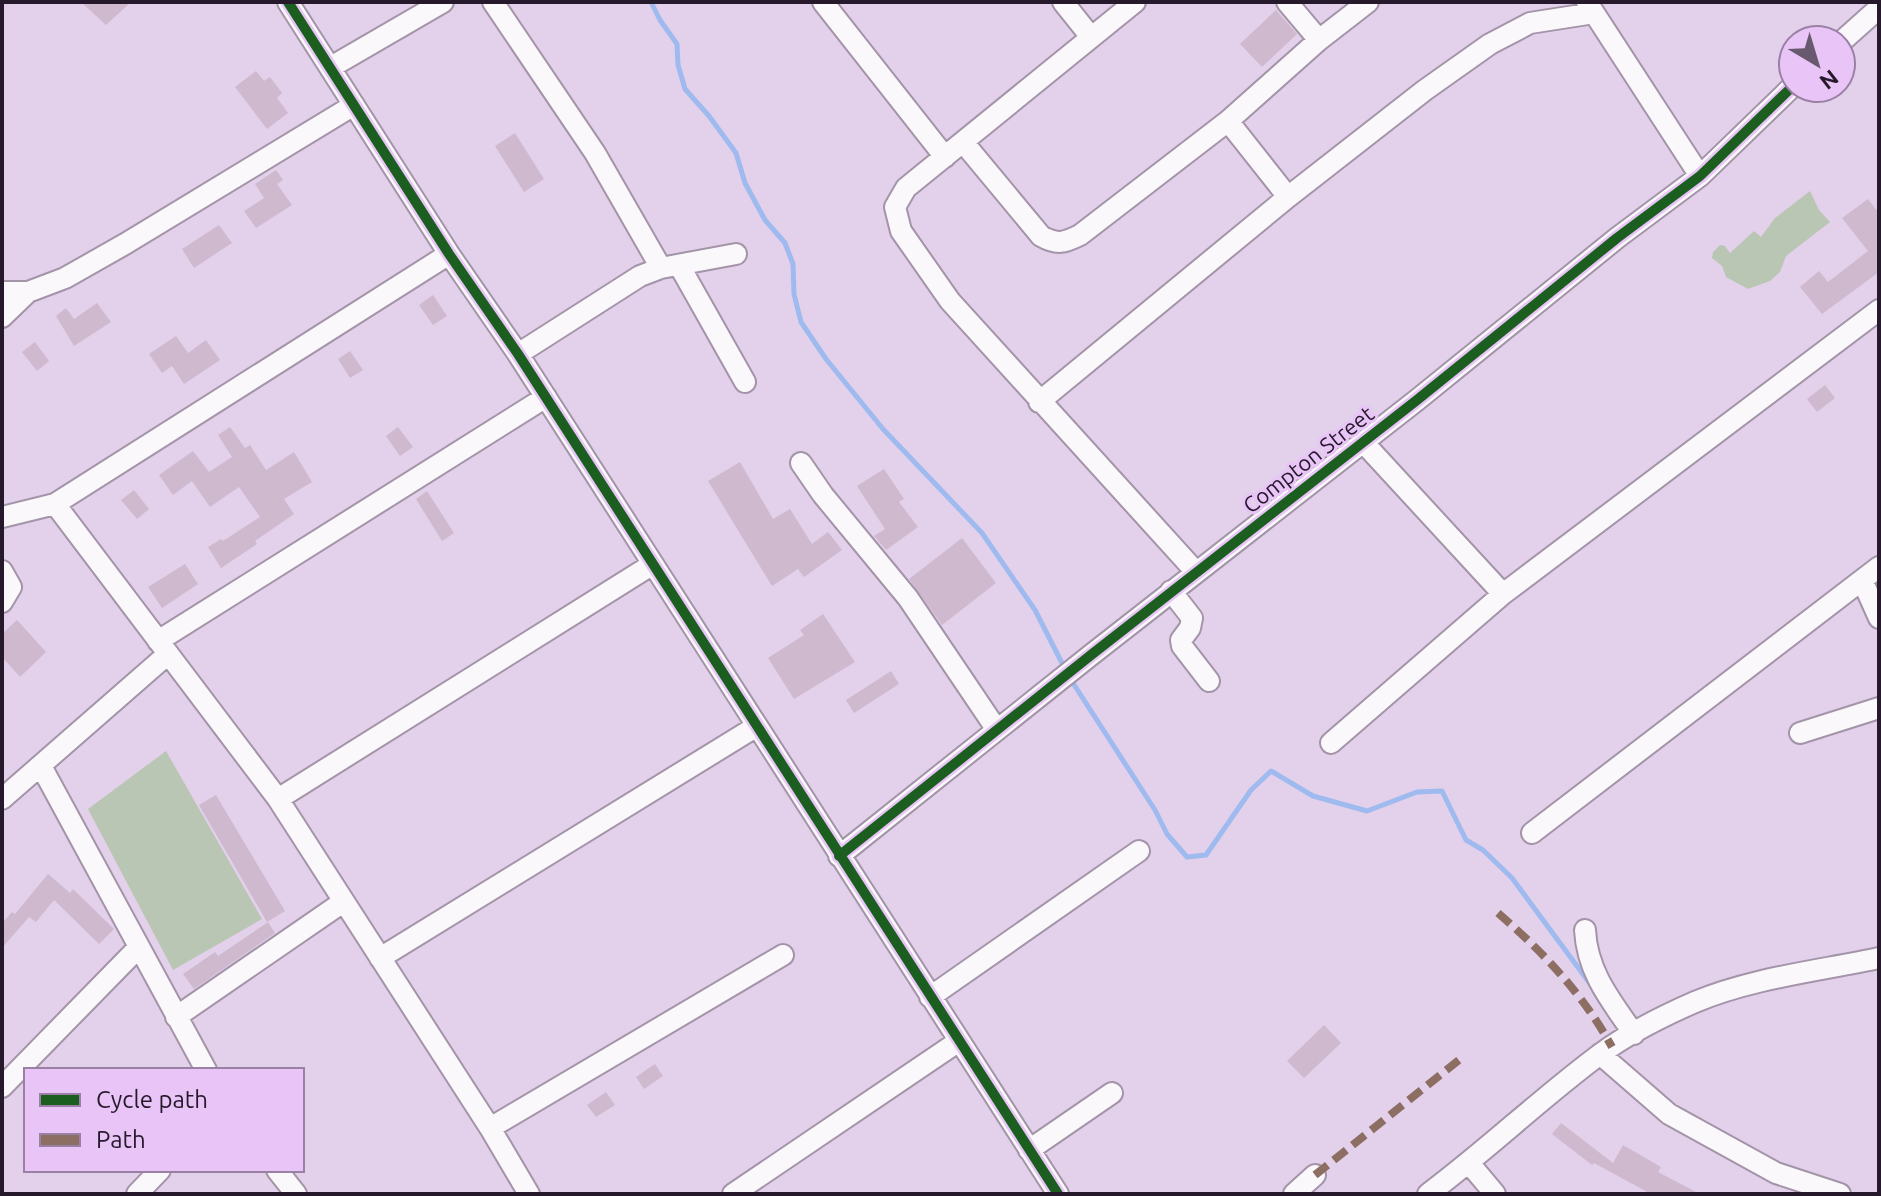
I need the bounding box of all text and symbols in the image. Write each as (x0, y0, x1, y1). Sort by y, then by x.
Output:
north arrow (1777, 24, 1857, 104)
text: N (1815, 65, 1844, 95)
street label: Compton Street (1238, 400, 1378, 518)
legend (24, 1068, 304, 1172)
text: Cycle path (96, 1086, 208, 1113)
text: Path (96, 1126, 146, 1153)

